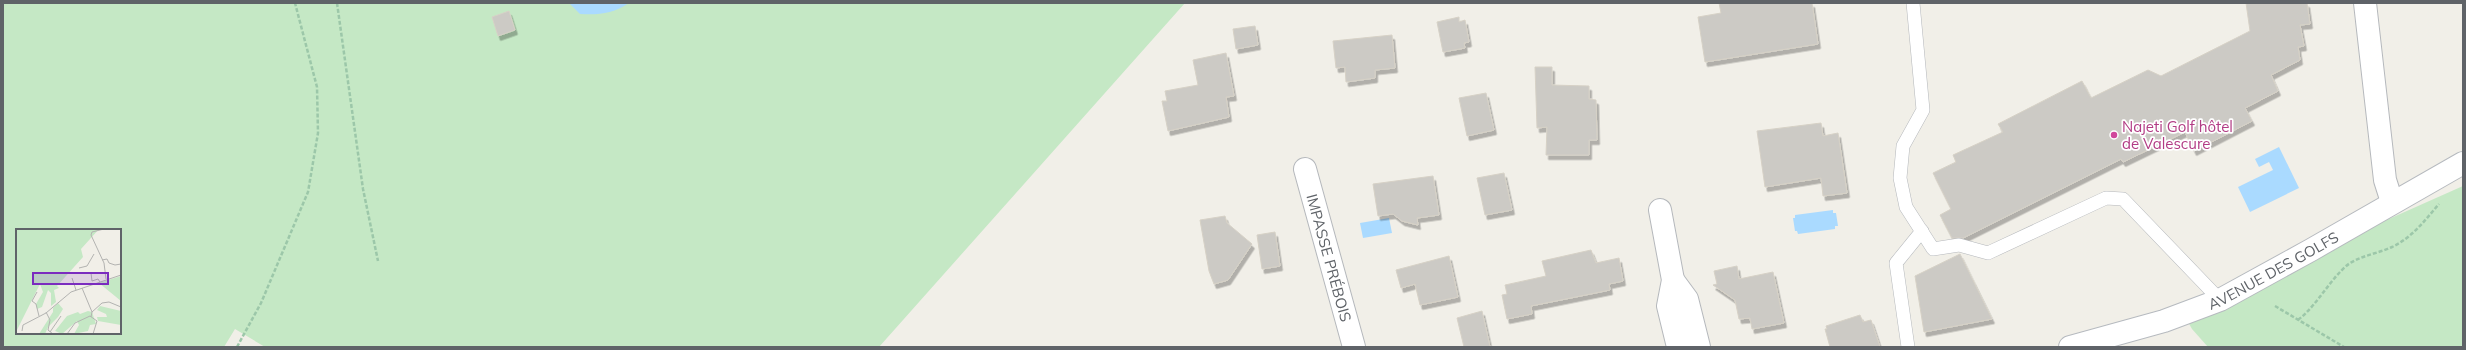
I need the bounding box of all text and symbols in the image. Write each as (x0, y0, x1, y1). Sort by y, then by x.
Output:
place label: Najeti Golf hôtel de Valescure (2122, 117, 2233, 153)
marker: Najeti Golf hôtel de Valescure (2109, 130, 2119, 140)
street label: IMPASSE PRÉBOIS (1303, 192, 1356, 324)
street label: AVENUE DES GOLFS (2205, 227, 2342, 313)
inset map (16, 229, 121, 334)

